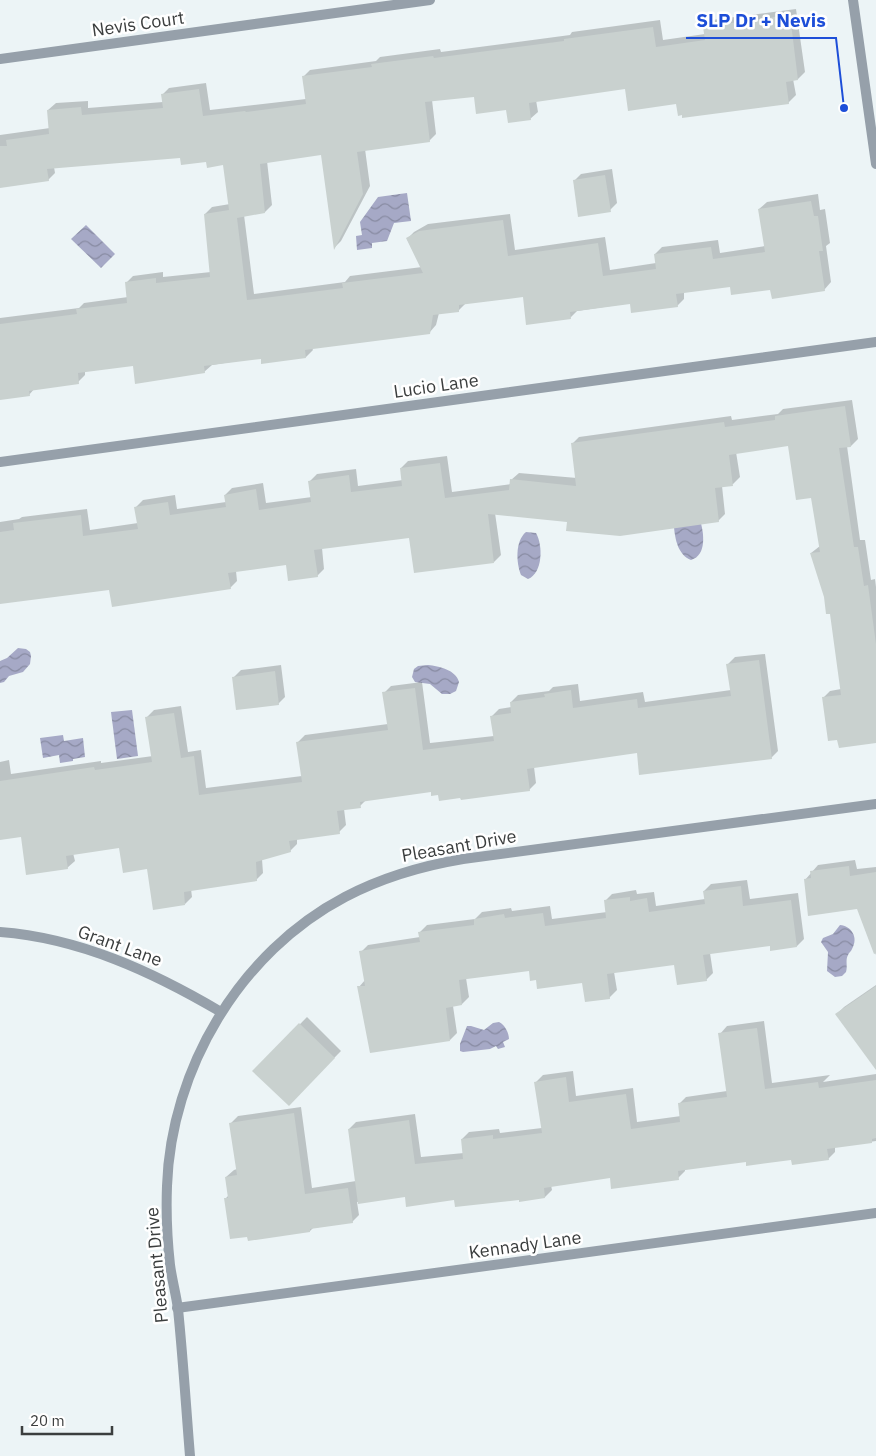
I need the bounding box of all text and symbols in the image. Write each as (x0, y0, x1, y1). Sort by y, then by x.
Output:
callout: SLP Dr + Nevis (686, 4, 836, 38)
street label: Nevis Court (90, 6, 186, 41)
text: SLP Dr + Nevis (696, 8, 826, 32)
street label: Lucio Lane (392, 368, 480, 403)
street label: Pleasant Drive (400, 824, 518, 867)
street label: Grant Lane (75, 920, 166, 971)
street label: Pleasant Drive (140, 1206, 173, 1324)
street label: Kennady Lane (467, 1225, 583, 1264)
scale bar (22, 1404, 112, 1436)
text: 20 m (30, 1411, 65, 1430)

